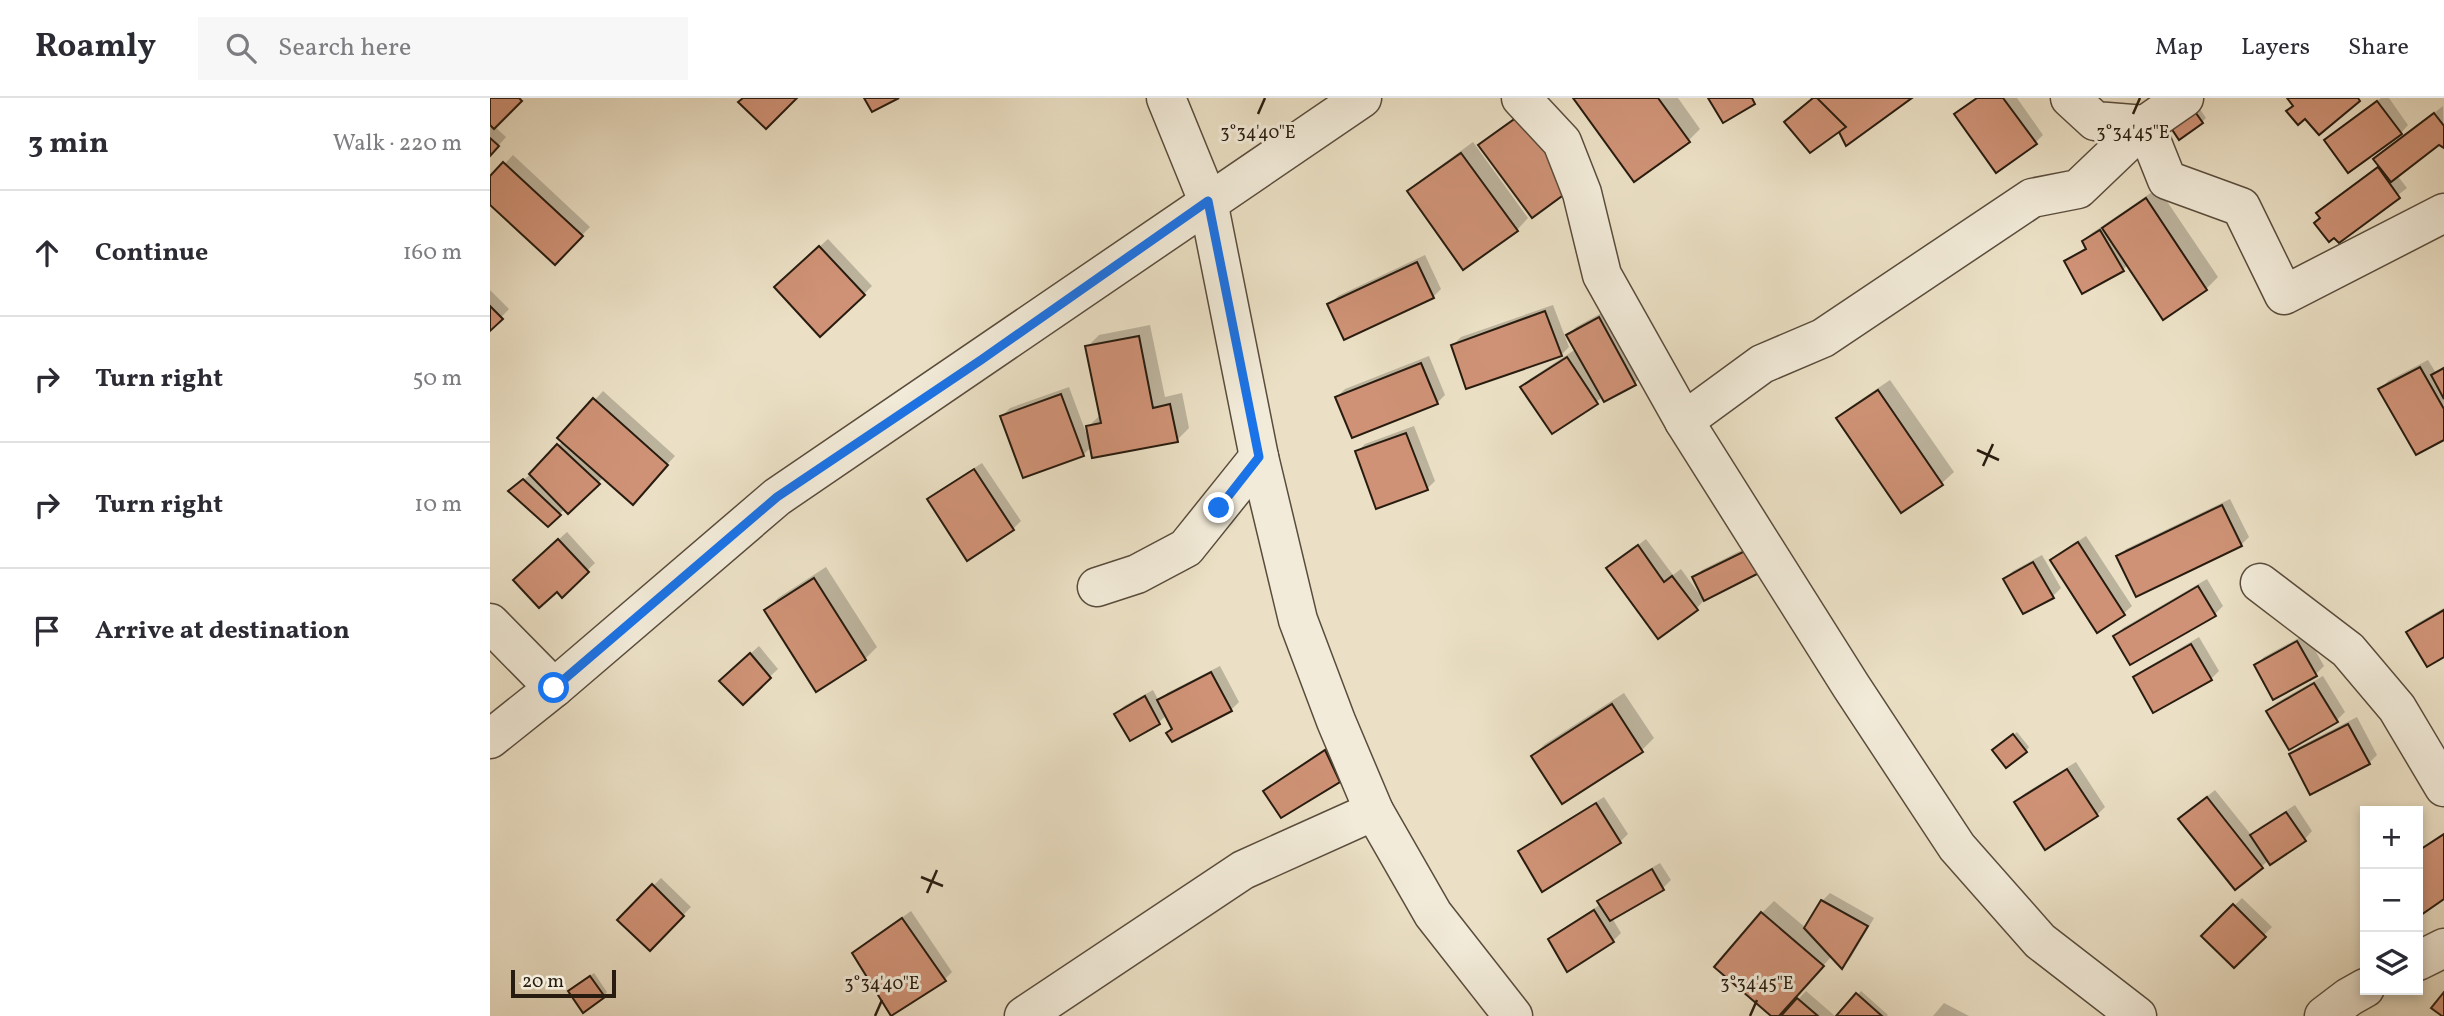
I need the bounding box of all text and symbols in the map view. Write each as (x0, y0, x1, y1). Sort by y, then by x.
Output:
search box (198, 17, 688, 80)
text: Roamly (35, 25, 156, 71)
icon: search (222, 29, 260, 67)
text: Search here (278, 30, 411, 66)
text: Map (2155, 31, 2203, 65)
text: Layers (2241, 31, 2310, 65)
text: Share (2348, 31, 2409, 65)
text: 3°34'40"E (1220, 121, 1296, 146)
text: 3°34'45"E (2096, 121, 2170, 146)
text: 3 min (28, 123, 109, 165)
text: Walk · 220 m (333, 128, 462, 160)
icon: ahead (28, 234, 66, 272)
text: Continue (95, 235, 208, 271)
text: 160 m (403, 237, 462, 269)
icon: right (28, 360, 66, 398)
text: Turn right (95, 361, 223, 397)
text: 50 m (413, 363, 462, 395)
icon: right (28, 486, 66, 524)
text: Turn right (95, 487, 223, 523)
text: 10 m (414, 489, 462, 521)
route end (1203, 492, 1234, 523)
icon: arrive (28, 612, 66, 650)
text: Arrive at destination (95, 613, 350, 649)
route start (538, 672, 569, 703)
map controls (2360, 806, 2423, 995)
button: + (2360, 806, 2423, 869)
button: − (2360, 869, 2423, 932)
button: layers (2360, 932, 2423, 995)
scale bar (511, 967, 616, 999)
text: 20 m (522, 969, 564, 995)
text: 3°34'40"E (844, 972, 920, 997)
text: 3°34'45"E (1720, 972, 1794, 997)

